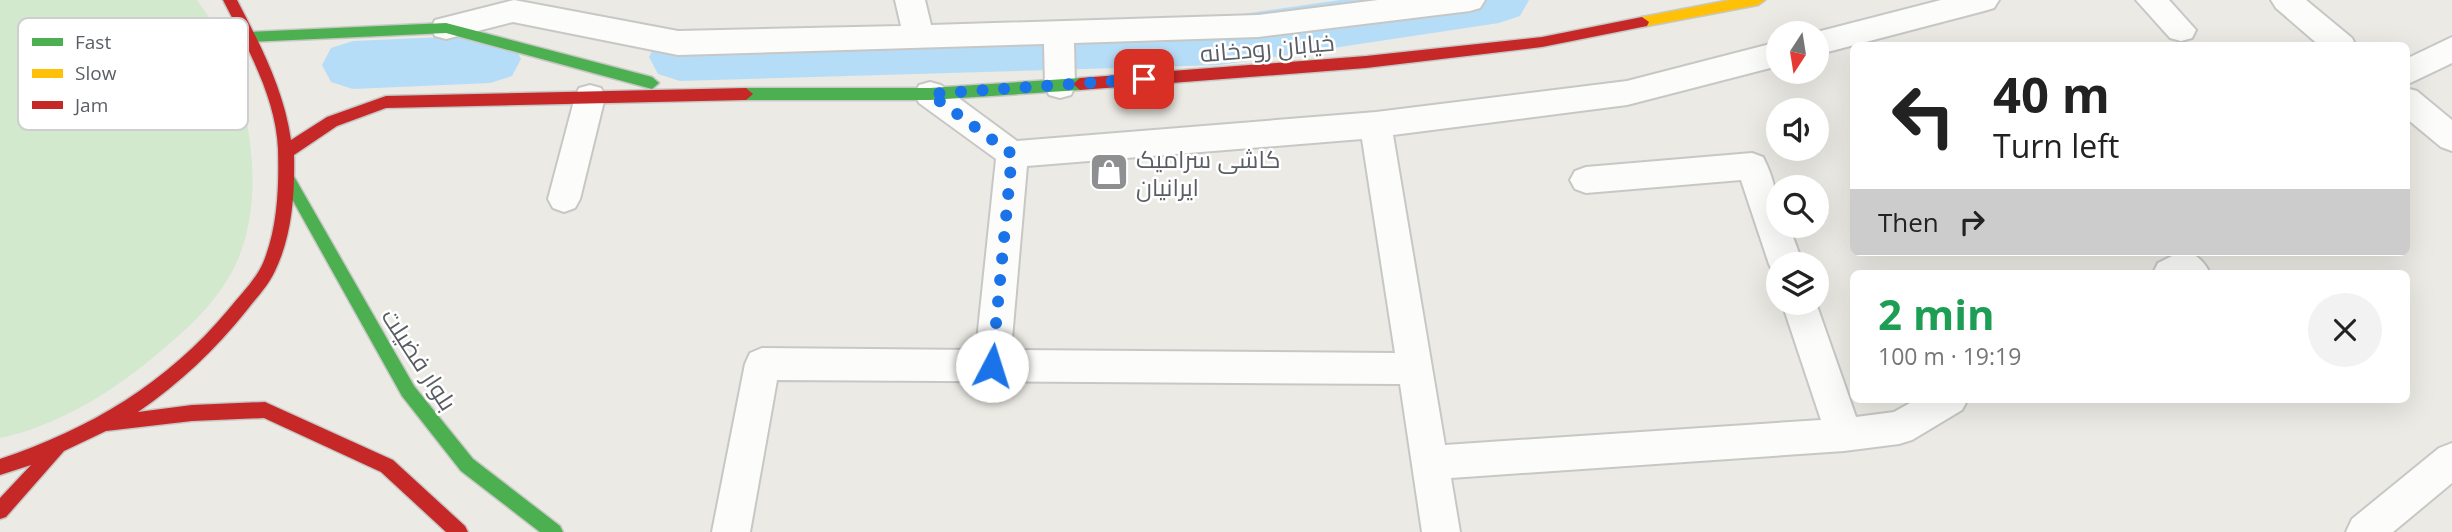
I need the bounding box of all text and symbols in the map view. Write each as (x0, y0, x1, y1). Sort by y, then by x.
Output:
legend (18, 18, 248, 130)
north arrow (1766, 21, 1829, 84)
map controls (1766, 21, 1829, 315)
street label: خیابان رودخانه (1198, 25, 1336, 69)
text: Fast (75, 29, 111, 55)
pin (1114, 49, 1174, 109)
text: Slow (75, 60, 117, 86)
icon: arrive (1125, 60, 1163, 98)
text: 40 m (1993, 61, 2110, 127)
icon: left (1878, 70, 1969, 161)
text: Jam (73, 92, 108, 118)
button: sound (1766, 98, 1829, 161)
text: Turn left (1993, 124, 2119, 167)
place label: کاشی سرامیک ایرانیان (1136, 142, 1281, 203)
shop icon: کاشی سرامیک ایرانیان (1088, 151, 1130, 193)
button: search (1766, 175, 1829, 238)
icon: right (1953, 203, 1991, 241)
text: Then (1878, 204, 1939, 240)
button: layers (1766, 252, 1829, 315)
text: 2 min (1878, 285, 1995, 342)
button: close (2308, 293, 2382, 367)
street label: بلوار فضیلت (375, 301, 465, 417)
position arrow (955, 329, 1029, 403)
text: 100 m · 19:19 (1878, 340, 2021, 372)

